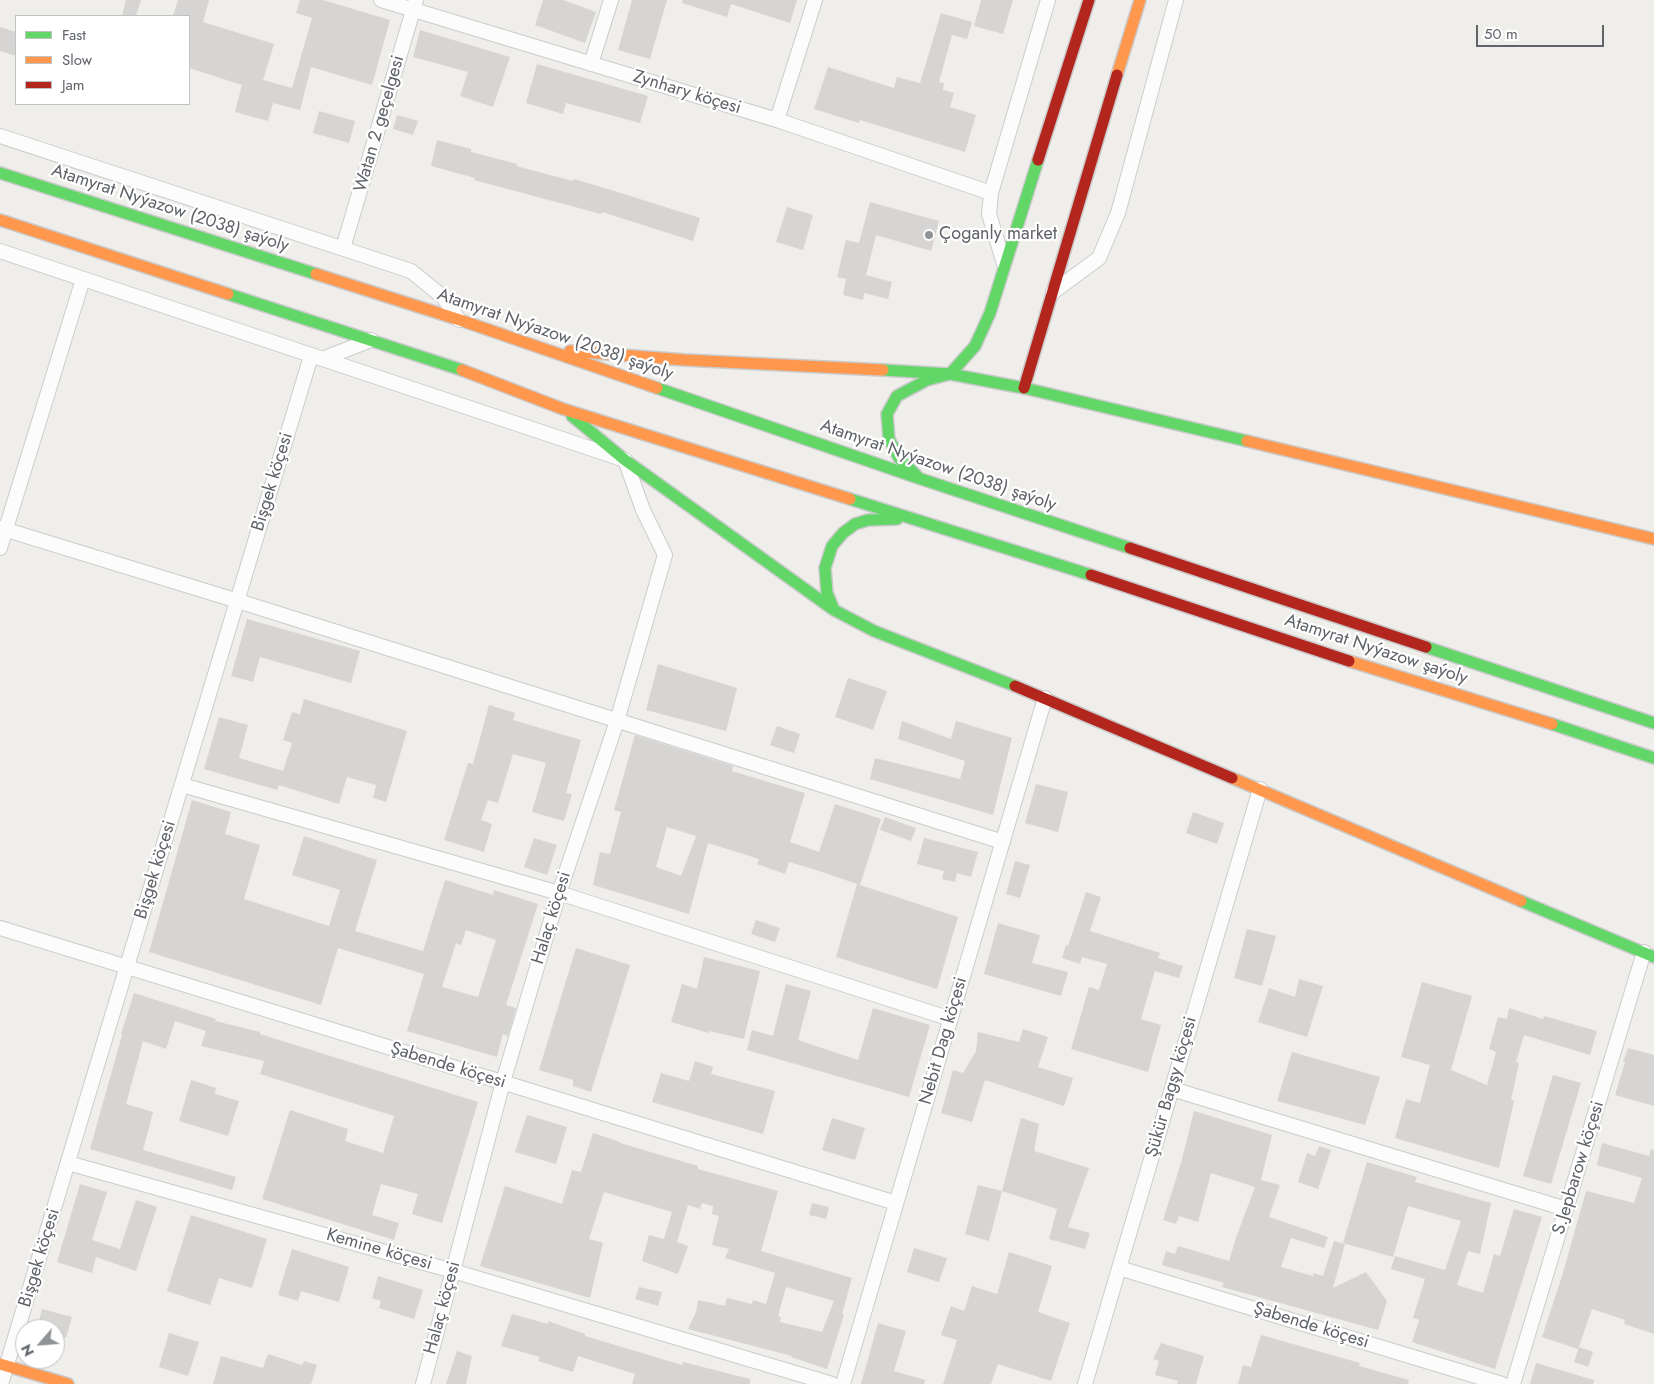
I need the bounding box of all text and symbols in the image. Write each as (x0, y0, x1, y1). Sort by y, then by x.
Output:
legend (15, 15, 190, 105)
scale bar (1479, 15, 1606, 47)
text: 50 m (1484, 23, 1518, 45)
text: Fast (62, 24, 86, 46)
text: Slow (62, 49, 92, 71)
street label: Watan 2 geçelgesi (350, 53, 410, 195)
street label: Zynhary köçesi (630, 66, 744, 120)
text: Jam (62, 74, 85, 96)
street label: Atamyrat Nyýazow (2038) şaýoly (49, 160, 291, 258)
place label: Çoganly market (939, 224, 1057, 246)
marker: Çoganly market (923, 229, 935, 241)
street label: Atamyrat Nyýazow (2038) şaýoly (434, 284, 676, 386)
street label: Atamyrat Nyýazow (2038) şaýoly (817, 415, 1059, 517)
street label: Bişgek köçesi (248, 430, 298, 534)
street label: Atamyrat Nyýazow şaýoly (1282, 610, 1470, 690)
street label: Bişgek köçesi (131, 818, 181, 922)
street label: Halaç köçesi (528, 869, 576, 967)
street label: Nebit Dag köçesi (915, 975, 973, 1107)
street label: Şükür Bagşy köçesi (1142, 1014, 1202, 1160)
street label: Şabende köçesi (388, 1038, 508, 1094)
street label: S.Jepbarow köçesi (1548, 1099, 1610, 1237)
street label: Bişgek köçesi (15, 1206, 65, 1310)
street label: Kemine köçesi (324, 1225, 434, 1275)
street label: Halaç köçesi (420, 1259, 466, 1357)
street label: Şabende köçesi (1251, 1298, 1371, 1354)
north arrow (15, 1319, 65, 1369)
text: N (16, 1341, 39, 1360)

